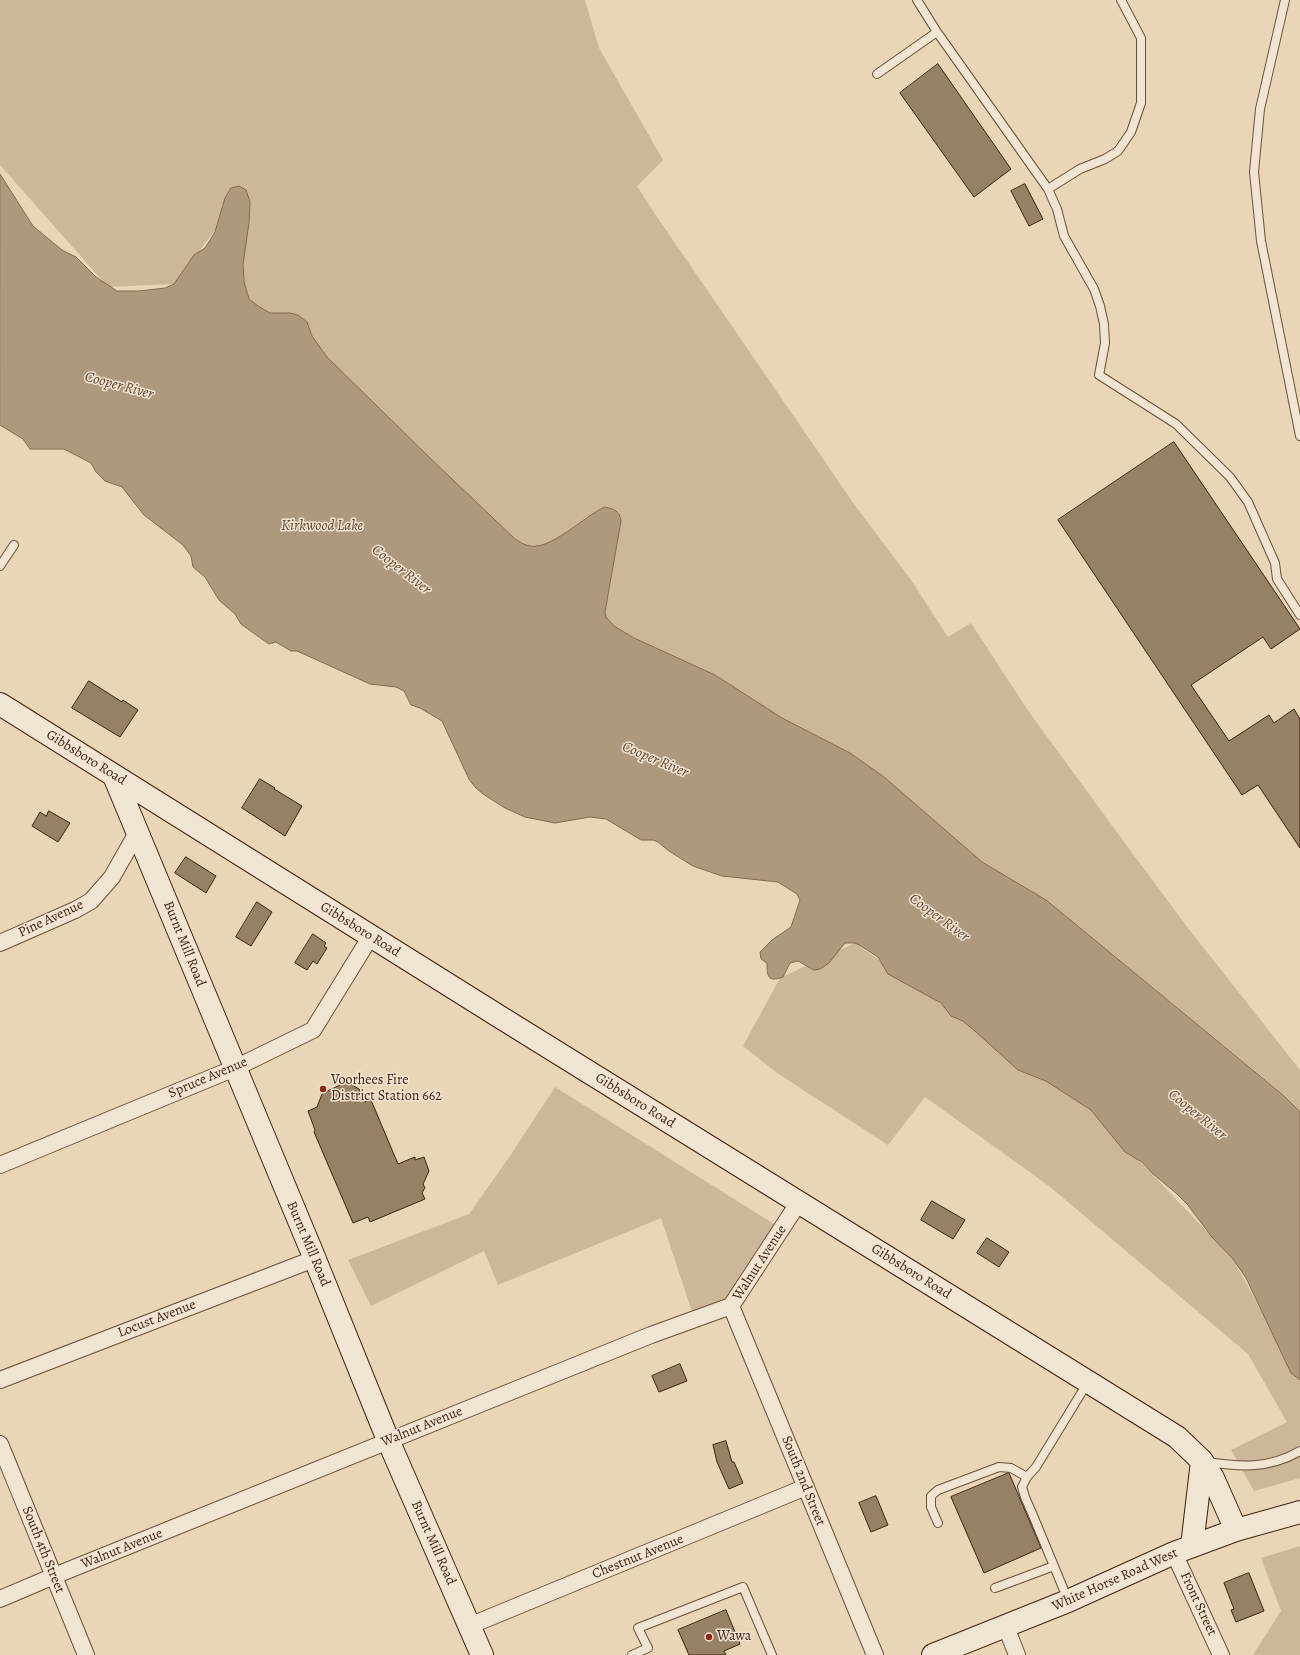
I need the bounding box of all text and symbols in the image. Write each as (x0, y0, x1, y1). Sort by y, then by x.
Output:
water label: Cooper River (83, 368, 155, 404)
water label: Kirkwood Lake (281, 517, 363, 535)
water label: Cooper River (368, 541, 434, 599)
street label: Gibbsboro Road (43, 727, 129, 789)
water label: Cooper River (619, 738, 691, 782)
water label: Cooper River (905, 890, 973, 946)
street label: Pine Avenue (16, 897, 86, 941)
street label: Burnt Mill Road (159, 899, 209, 989)
street label: Gibbsboro Road (317, 899, 403, 961)
street label: Spruce Avenue (166, 1054, 250, 1102)
street label: Gibbsboro Road (592, 1070, 678, 1132)
place label: Voorhees Fire District Station 662 (331, 1073, 442, 1106)
marker: Voorhees Fire District Station 662 (318, 1084, 328, 1094)
water label: Cooper River (1164, 1086, 1230, 1144)
street label: Burnt Mill Road (283, 1199, 333, 1289)
street label: Walnut Avenue (729, 1222, 791, 1304)
street label: Gibbsboro Road (868, 1241, 954, 1303)
street label: Locust Avenue (116, 1296, 198, 1342)
street label: Walnut Avenue (379, 1403, 465, 1451)
street label: South 2nd Street (777, 1434, 829, 1528)
street label: Burnt Mill Road (407, 1498, 459, 1588)
street label: South 4th Street (18, 1504, 68, 1596)
street label: Walnut Avenue (79, 1525, 165, 1573)
street label: Chestnut Avenue (590, 1531, 686, 1583)
street label: White Horse Road West (1050, 1545, 1180, 1615)
street label: Front Street (1176, 1569, 1220, 1639)
place label: Wawa (717, 1629, 751, 1645)
marker: Wawa (704, 1632, 714, 1642)

